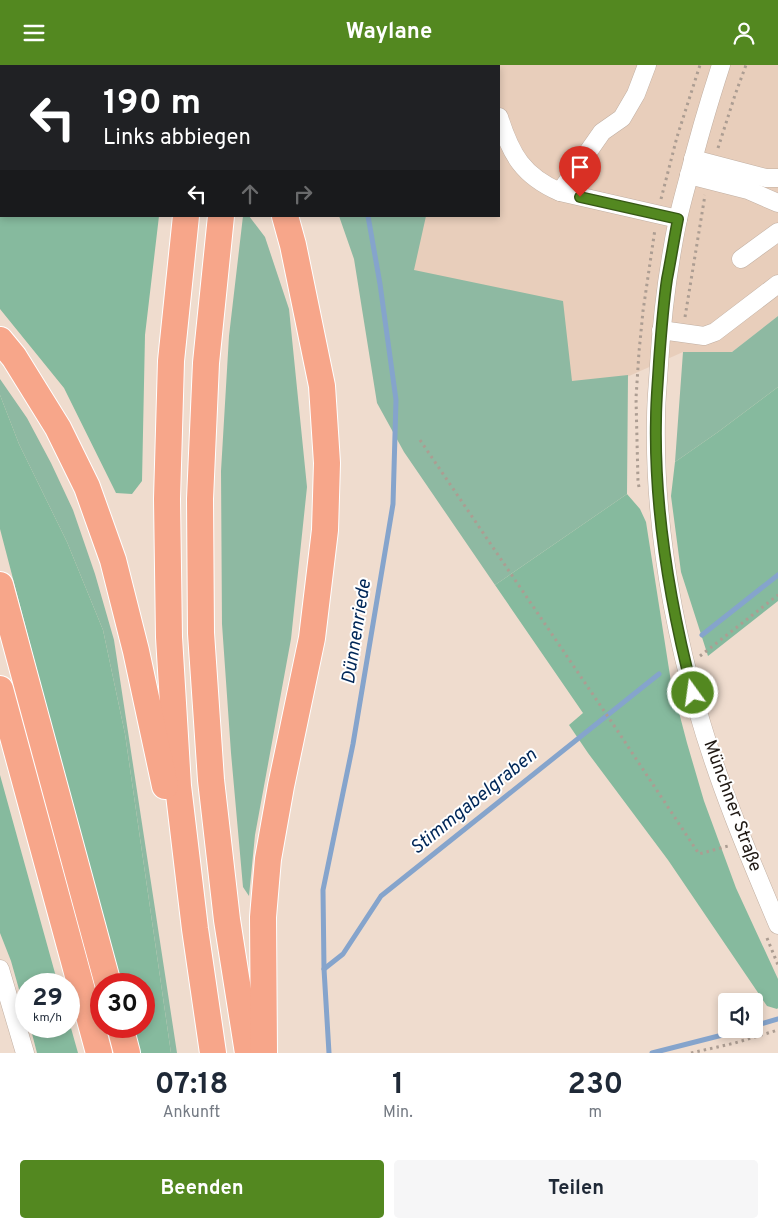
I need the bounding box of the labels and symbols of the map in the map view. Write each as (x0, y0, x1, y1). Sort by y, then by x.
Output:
pin (559, 146, 601, 197)
water label: Dünnenriede (337, 578, 377, 686)
position arrow (666, 666, 718, 718)
street label: Münchner Straße (698, 737, 766, 875)
water label: Stimmgabelgraben (406, 743, 543, 860)
speed limit sign: 30 (90, 973, 155, 1038)

